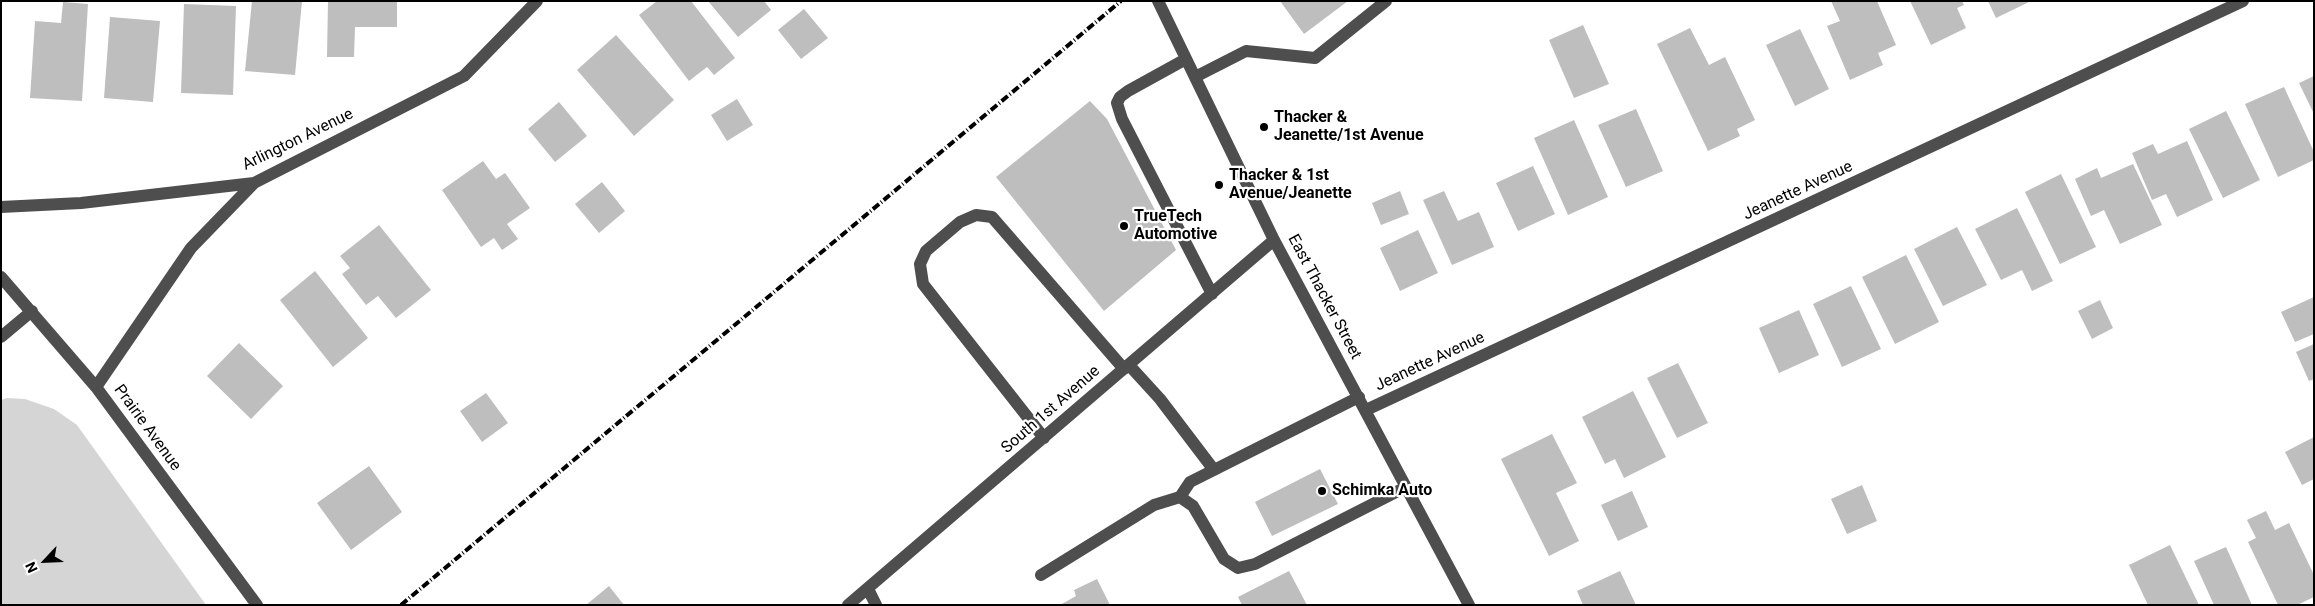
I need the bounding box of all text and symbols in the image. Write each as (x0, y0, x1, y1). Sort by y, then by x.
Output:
street label: Arlington Avenue (240, 105, 356, 175)
place label: Thacker & Jeanette/1st Avenue (1274, 108, 1424, 146)
marker: Thacker & Jeanette/1st Avenue (1258, 121, 1270, 133)
street label: Jeanette Avenue (1740, 157, 1856, 225)
place label: Thacker & 1st Avenue/Jeanette (1229, 166, 1352, 204)
marker: Thacker & 1st Avenue/Jeanette (1213, 179, 1225, 191)
place label: TrueTech Automotive (1134, 207, 1217, 245)
marker: TrueTech Automotive (1118, 220, 1130, 232)
street label: East Thacker Street (1283, 231, 1365, 363)
street label: Jeanette Avenue (1372, 328, 1488, 396)
street label: South 1st Avenue (998, 362, 1104, 458)
street label: Prairie Avenue (109, 381, 185, 475)
place label: Schimka Auto (1332, 481, 1432, 501)
marker: Schimka Auto (1316, 485, 1328, 497)
north arrow (20, 536, 70, 586)
text: N (22, 559, 41, 575)

